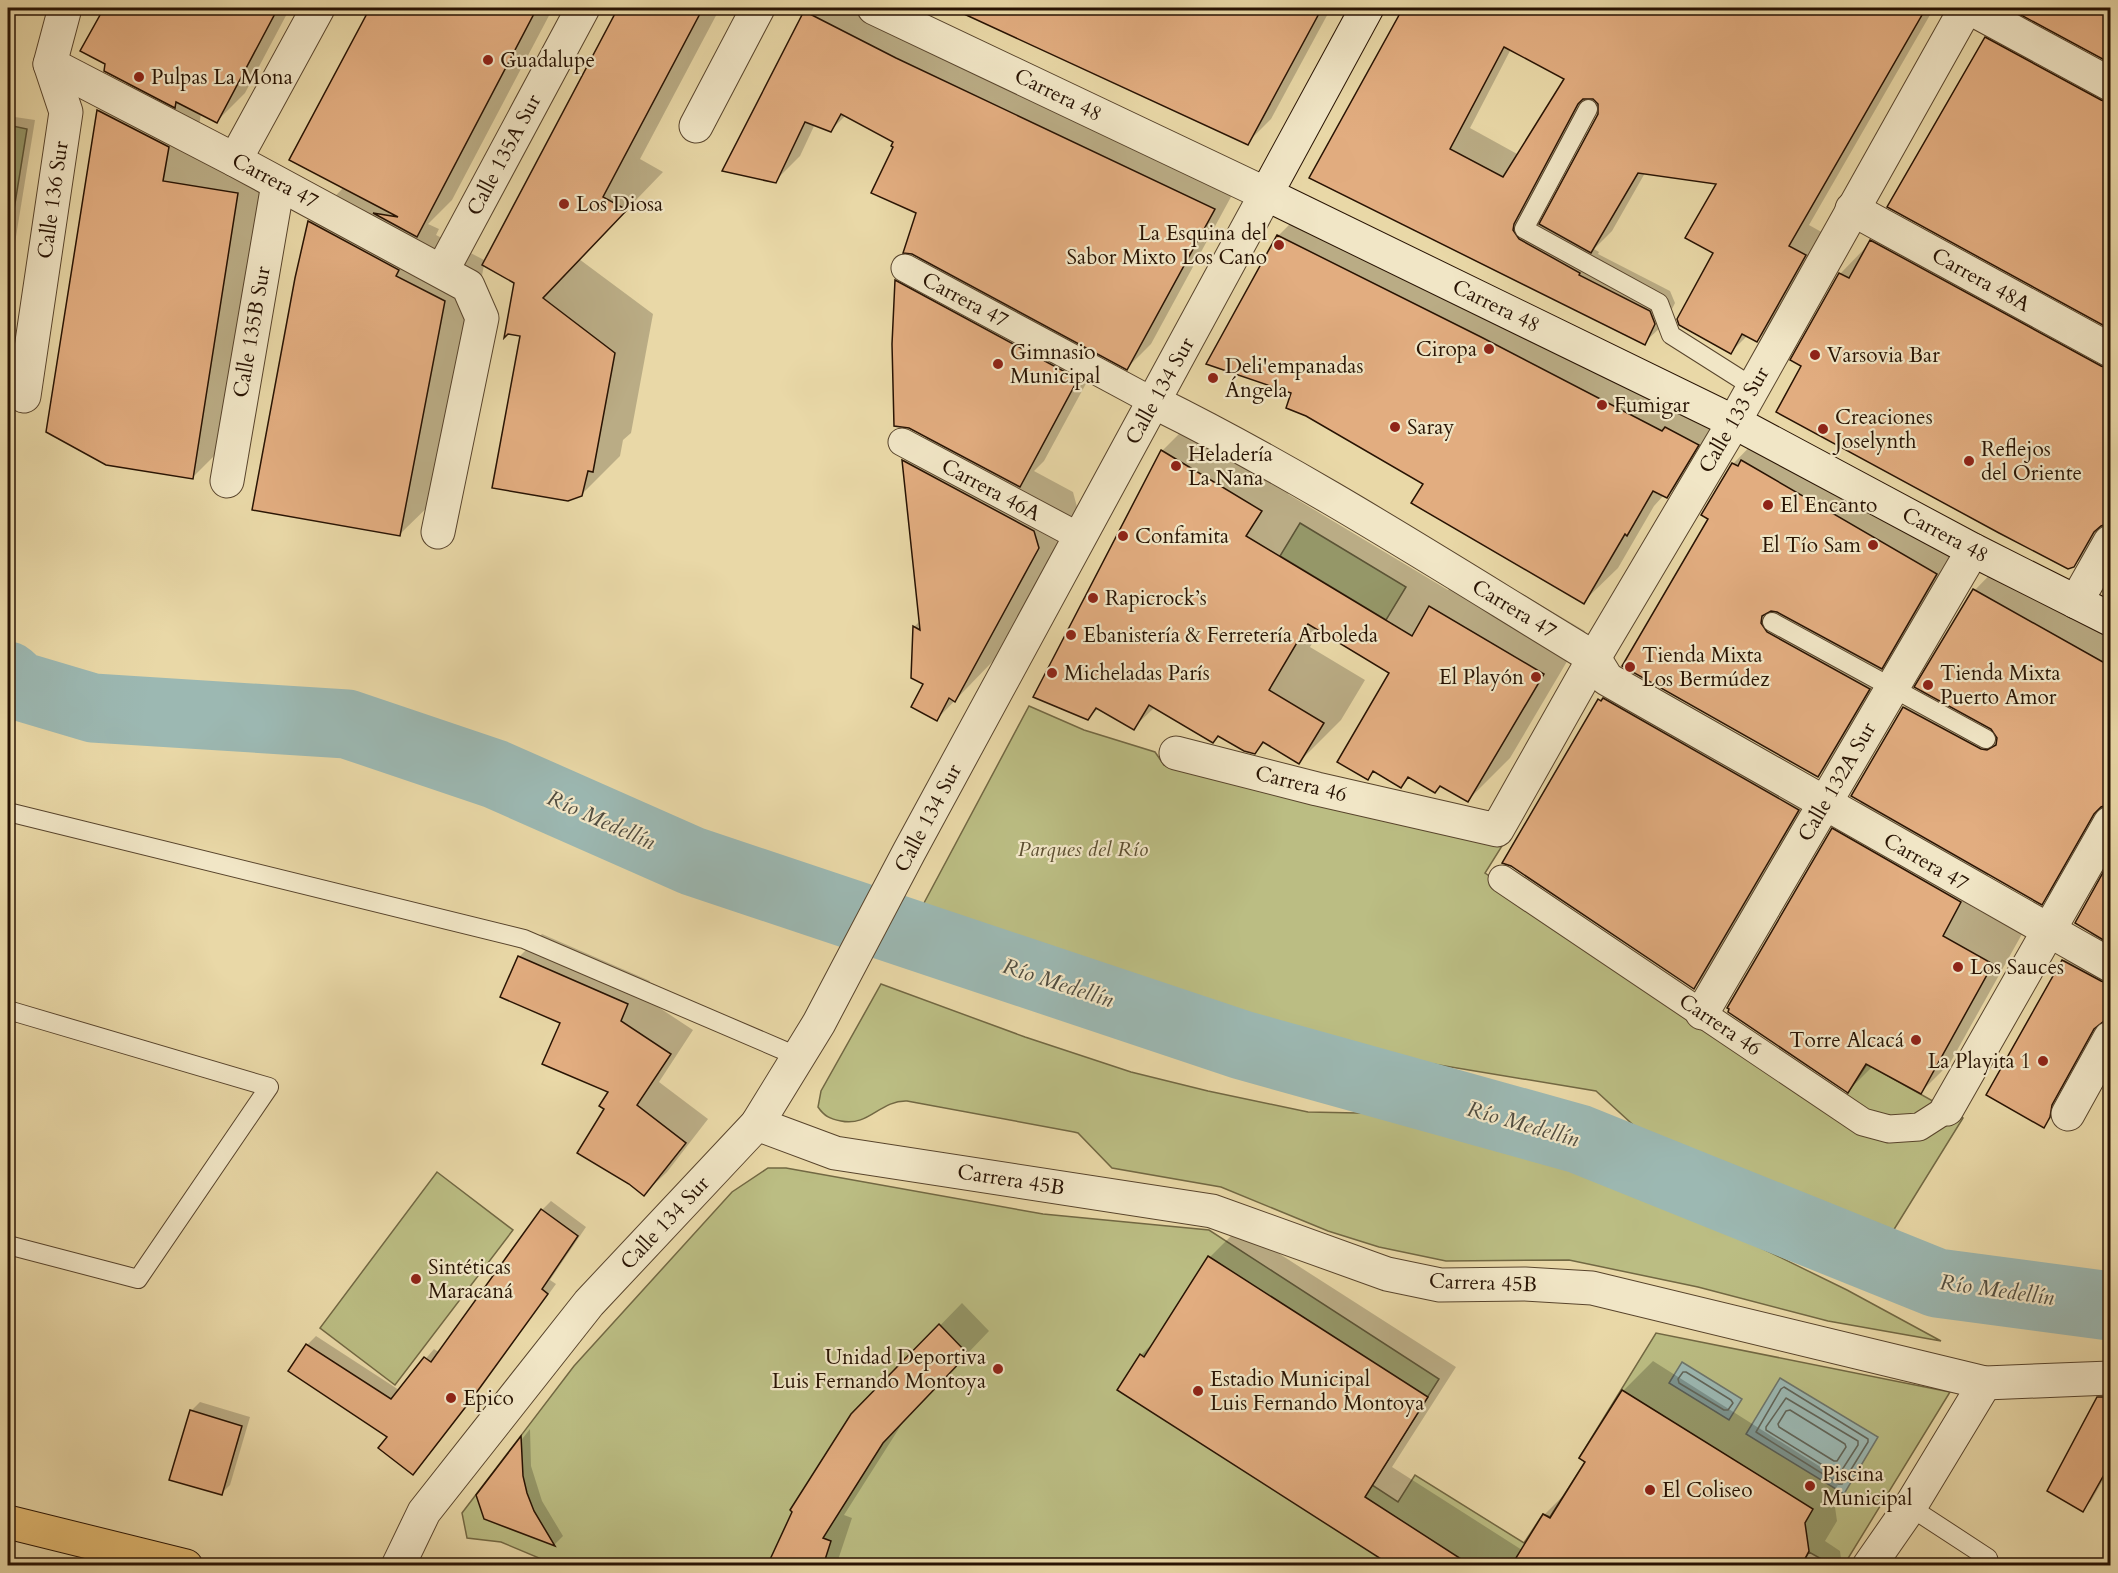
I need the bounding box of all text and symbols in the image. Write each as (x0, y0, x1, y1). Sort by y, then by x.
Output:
place label: Guadalupe (500, 46, 595, 75)
marker: Guadalupe (481, 53, 495, 67)
street label: Carrera 48 (1009, 61, 1107, 129)
place label: Pulpas La Mona (151, 63, 293, 92)
marker: Pulpas La Mona (132, 70, 146, 84)
street label: Calle 135A Sur (460, 89, 548, 221)
street label: Calle 136 Sur (30, 139, 76, 261)
street label: Carrera 47 (227, 146, 323, 216)
place label: Los Diosa (576, 190, 663, 219)
marker: Los Diosa (557, 197, 571, 211)
place label: La Esquina del Sabor Mixto Los Cano (1067, 219, 1267, 272)
marker: La Esquina del Sabor Mixto Los Cano (1272, 238, 1286, 252)
street label: Carrera 48A (1926, 241, 2036, 319)
street label: Calle 135B Sur (226, 264, 278, 400)
street label: Carrera 47 (917, 265, 1013, 335)
street label: Carrera 48 (1447, 272, 1545, 340)
street label: Calle 134 Sur (1119, 332, 1202, 450)
place label: Ciropa (1416, 335, 1477, 364)
place label: Gimnasio Municipal (1010, 338, 1100, 391)
place label: Varsovia Bar (1827, 341, 1940, 370)
marker: Ciropa (1482, 342, 1496, 356)
marker: Varsovia Bar (1808, 348, 1822, 362)
place label: Deli'empanadas Ángela (1225, 352, 1363, 405)
marker: Gimnasio Municipal (991, 357, 1005, 371)
street label: Calle 133 Sur (1692, 361, 1776, 479)
marker: Deli'empanadas Ángela (1206, 371, 1220, 385)
place label: Fumigar (1614, 391, 1690, 420)
marker: Fumigar (1595, 398, 1609, 412)
place label: Creaciones Joselynth (1832, 403, 1933, 456)
place label: Saray (1407, 413, 1454, 442)
marker: Saray (1388, 420, 1402, 434)
marker: Creaciones Joselynth (1816, 422, 1830, 436)
place label: Reflejos del Oriente (1981, 435, 2082, 488)
place label: Heladería La Nana (1188, 440, 1273, 493)
street label: Carrera 46A (936, 452, 1046, 528)
marker: Reflejos del Oriente (1962, 454, 1976, 468)
marker: Heladería La Nana (1169, 459, 1183, 473)
place label: El Encanto (1780, 491, 1877, 520)
marker: El Encanto (1761, 498, 1775, 512)
street label: Carrera 48 (1897, 500, 1993, 570)
place label: Confamita (1135, 522, 1229, 551)
marker: Confamita (1116, 529, 1130, 543)
place label: El Tío Sam (1761, 531, 1861, 560)
marker: El Tío Sam (1866, 538, 1880, 552)
street label: Carrera 47 (1466, 572, 1562, 646)
place label: Rapicrock’s (1105, 584, 1207, 613)
marker: Rapicrock’s (1086, 591, 1100, 605)
place label: Ebanistería & Ferretería Arboleda (1083, 621, 1378, 650)
marker: Ebanistería & Ferretería Arboleda (1064, 628, 1078, 642)
place label: Tienda Mixta Los Bermúdez (1642, 641, 1770, 694)
place label: Micheladas París (1064, 659, 1210, 688)
place label: Tienda Mixta Puerto Amor (1940, 659, 2061, 712)
marker: Tienda Mixta Los Bermúdez (1623, 660, 1637, 674)
place label: El Playón (1439, 663, 1524, 692)
marker: Micheladas París (1045, 666, 1059, 680)
marker: El Playón (1529, 670, 1543, 684)
marker: Tienda Mixta Puerto Amor (1921, 678, 1935, 692)
street label: Calle 132A Sur (1791, 717, 1883, 847)
street label: Calle 134 Sur (887, 759, 969, 877)
street label: Carrera 46 (1252, 759, 1350, 809)
water label: Río Medellín (542, 783, 660, 857)
street label: Carrera 47 (1878, 826, 1974, 898)
park label: Parques del Río (1018, 835, 1149, 864)
water label: Río Medellín (999, 951, 1118, 1015)
place label: Los Sauces (1970, 953, 2064, 982)
marker: Los Sauces (1951, 960, 1965, 974)
street label: Carrera 46 (1673, 987, 1767, 1063)
place label: Torre Alcacá (1789, 1026, 1904, 1055)
marker: Torre Alcacá (1909, 1033, 1923, 1047)
place label: La Playita 1 (1928, 1047, 2031, 1076)
marker: La Playita 1 (2036, 1054, 2050, 1068)
water label: Río Medellín (1464, 1094, 1583, 1154)
street label: Carrera 45B (955, 1157, 1067, 1203)
street label: Calle 134 Sur (614, 1169, 716, 1276)
place label: Sintéticas Maracaná (428, 1253, 513, 1306)
street label: Carrera 45B (1428, 1267, 1538, 1299)
water label: Río Medellín (1938, 1267, 2056, 1313)
marker: Sintéticas Maracaná (409, 1272, 423, 1286)
place label: Unidad Deportiva Luis Fernando Montoya (772, 1343, 986, 1396)
marker: Unidad Deportiva Luis Fernando Montoya (991, 1362, 1005, 1376)
place label: Estadio Municipal Luis Fernando Montoya (1210, 1365, 1424, 1418)
place label: Epico (463, 1384, 514, 1413)
marker: Estadio Municipal Luis Fernando Montoya (1191, 1384, 1205, 1398)
marker: Epico (444, 1391, 458, 1405)
place label: Piscina Municipal (1822, 1460, 1912, 1513)
place label: El Coliseo (1662, 1476, 1753, 1505)
marker: Piscina Municipal (1803, 1479, 1817, 1493)
marker: El Coliseo (1643, 1483, 1657, 1497)

